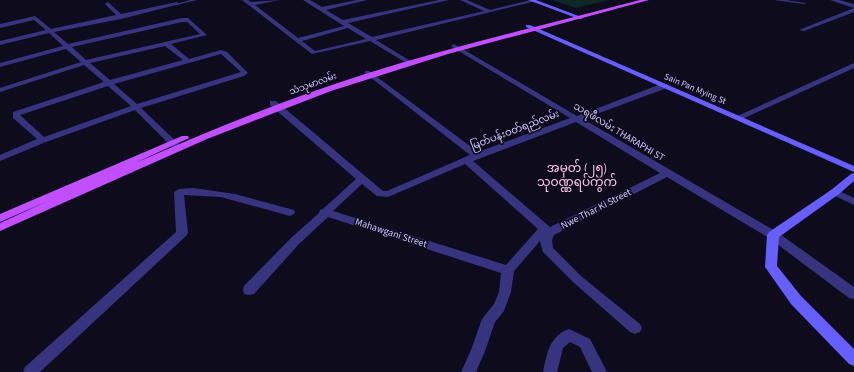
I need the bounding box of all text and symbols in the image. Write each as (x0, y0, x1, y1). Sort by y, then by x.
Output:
street label: သံသုမာလမ်း (287, 69, 339, 99)
street label: Sain Pan Mying St (662, 70, 728, 108)
street label: သရဖီလမ်း THARAPHI ST (570, 98, 668, 166)
street label: မြတ်ပန်းဝတ်ရည်လမ်း (468, 106, 562, 154)
district label: အမှတ် (၂၅) သုဝဏ္ဏရပ်ကွက် (537, 159, 617, 192)
street label: Nwe Thar Ki Street (558, 185, 634, 233)
street label: Mahawgani Street (353, 215, 429, 251)

